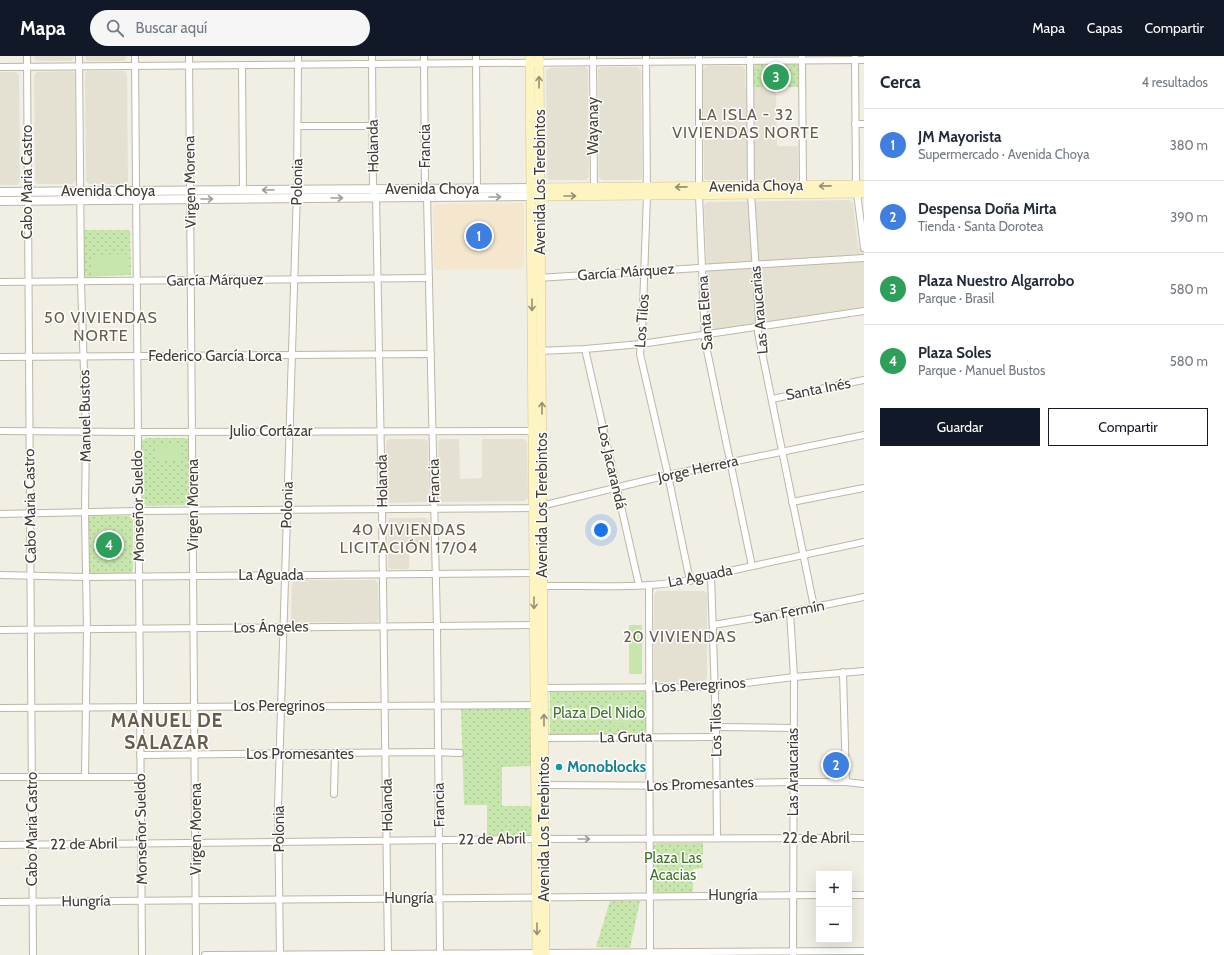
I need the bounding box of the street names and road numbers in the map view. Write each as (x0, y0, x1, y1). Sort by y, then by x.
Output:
street label: Wayanay (584, 97, 602, 155)
street label: Avenida Los Terebintos (531, 109, 549, 255)
street label: Holanda (364, 118, 382, 173)
street label: Francia (416, 123, 434, 168)
street label: Cabo Maria Castro (18, 125, 36, 239)
street label: Virgen Morena (180, 135, 200, 228)
street label: Polonia (288, 157, 306, 206)
street label: Avenida Choya (709, 176, 804, 196)
street label: Avenida Choya (385, 180, 480, 198)
street label: Avenida Choya (61, 182, 156, 200)
street label: García Márquez (577, 260, 675, 284)
street label: Las Araucarias (746, 265, 772, 355)
street label: García Márquez (166, 270, 264, 290)
street label: Santa Elena (693, 274, 717, 351)
street label: Los Tilos (631, 293, 653, 349)
street label: Federico García Lorca (148, 347, 283, 365)
street label: Manuel Bustos (75, 370, 95, 462)
street label: Santa Inés (784, 374, 852, 404)
street label: Julio Cortázar (228, 422, 313, 440)
street label: Los Jacarandá (594, 423, 631, 512)
street label: Avenida Los Terebintos (533, 432, 551, 578)
street label: Cabo Maria Castro (20, 449, 40, 563)
street label: Monseñor Sueldo (128, 450, 148, 562)
street label: Jorge Herrera (655, 452, 741, 487)
street label: Holanda (373, 453, 391, 508)
street label: Virgen Morena (184, 458, 202, 551)
street label: Francia (425, 458, 443, 503)
street label: Polonia (277, 480, 297, 529)
street label: La Aguada (666, 561, 735, 591)
street label: La Aguada (238, 566, 304, 584)
street label: San Fermín (752, 596, 826, 628)
street label: Los Ángeles (233, 616, 309, 637)
street label: Los Peregrinos (654, 674, 746, 696)
street label: Los Peregrinos (233, 697, 325, 715)
street label: Los Tilos (707, 703, 725, 757)
street label: La Gruta (599, 728, 653, 746)
street label: Las Araucarias (784, 728, 802, 816)
street label: Los Promesantes (246, 745, 354, 763)
street label: Avenida Los Terebintos (535, 756, 553, 902)
street label: Cabo Maria Castro (23, 772, 41, 886)
street label: Monseñor Sueldo (131, 773, 151, 885)
street label: Los Promesantes (646, 773, 754, 795)
street label: Holanda (378, 777, 396, 832)
street label: Virgen Morena (187, 782, 205, 875)
street label: Francia (430, 782, 448, 827)
street label: Polonia (270, 805, 288, 853)
street label: 22 de Abril (458, 829, 526, 849)
street label: 22 de Abril (782, 829, 850, 847)
street label: 22 de Abril (50, 834, 118, 854)
street label: Hungría (708, 886, 758, 904)
street label: Hungría (384, 889, 434, 907)
street label: Hungría (61, 892, 112, 910)

